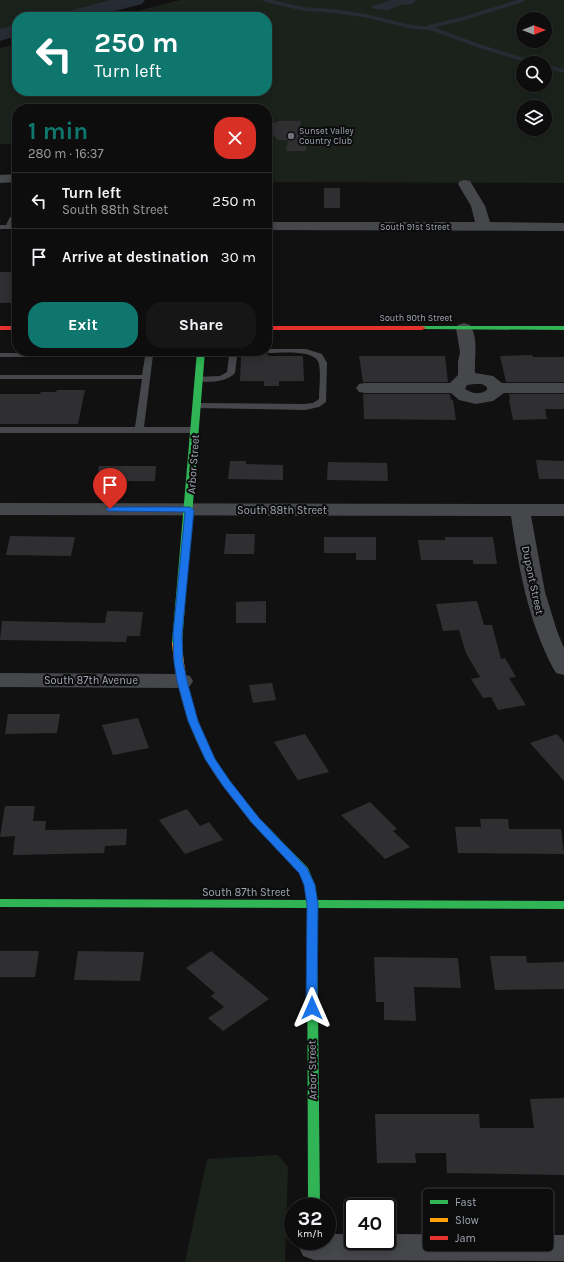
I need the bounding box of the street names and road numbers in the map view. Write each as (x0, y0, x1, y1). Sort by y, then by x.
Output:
street label: South 91st Street (380, 222, 451, 232)
street label: South 90th Street (380, 313, 453, 323)
street label: Arbor Street (185, 434, 202, 494)
street label: South 88th Street (237, 504, 327, 517)
street label: Dupont Street (519, 545, 546, 616)
street label: South 87th Avenue (44, 674, 138, 687)
street label: South 87th Street (202, 886, 290, 899)
street label: Arbor Street (305, 1040, 320, 1100)

